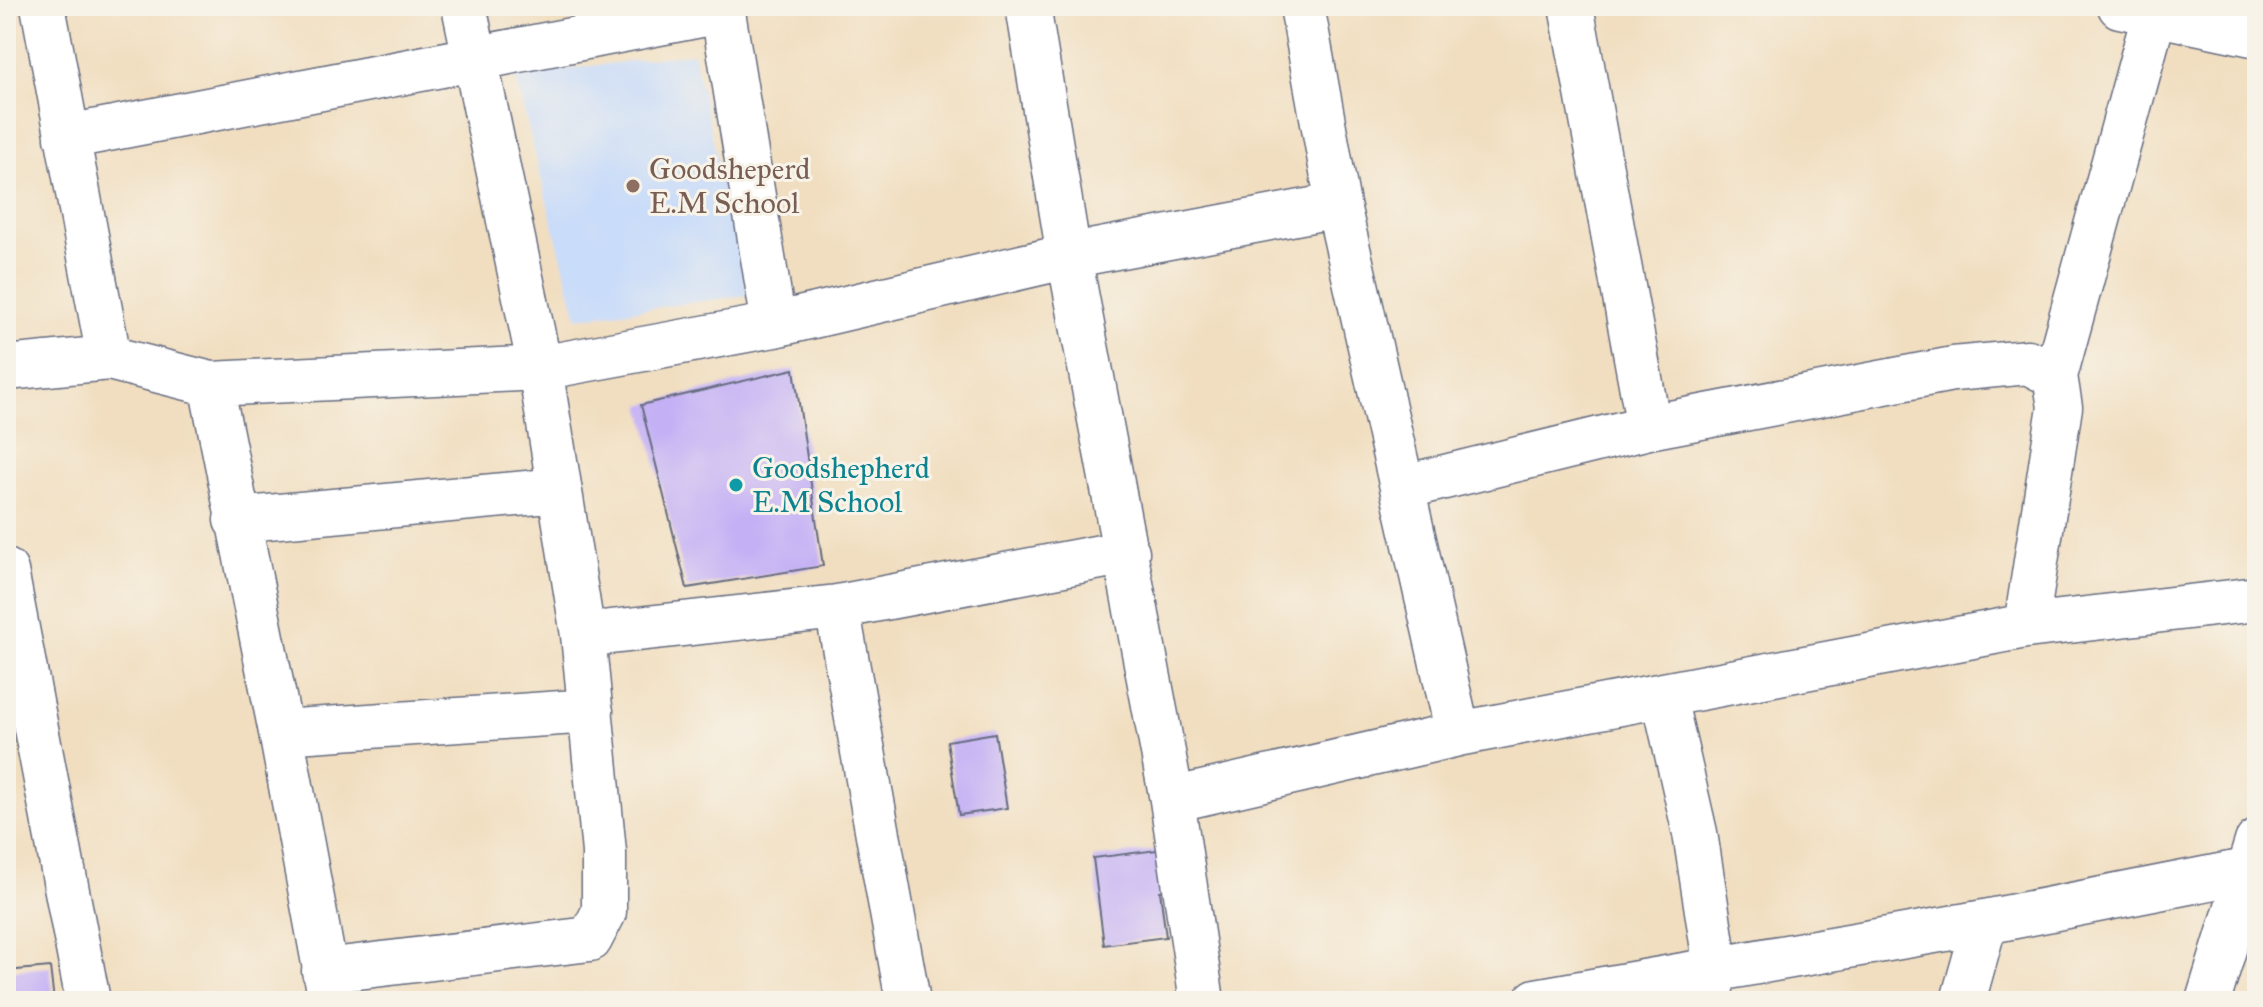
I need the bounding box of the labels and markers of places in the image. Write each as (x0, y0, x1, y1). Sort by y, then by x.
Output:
place label: Goodsheperd E.M School (649, 151, 810, 221)
marker: Goodsheperd E.M School (624, 177, 642, 195)
place label: Goodshepherd E.M School (752, 450, 930, 520)
marker: Goodshepherd E.M School (727, 476, 745, 494)

